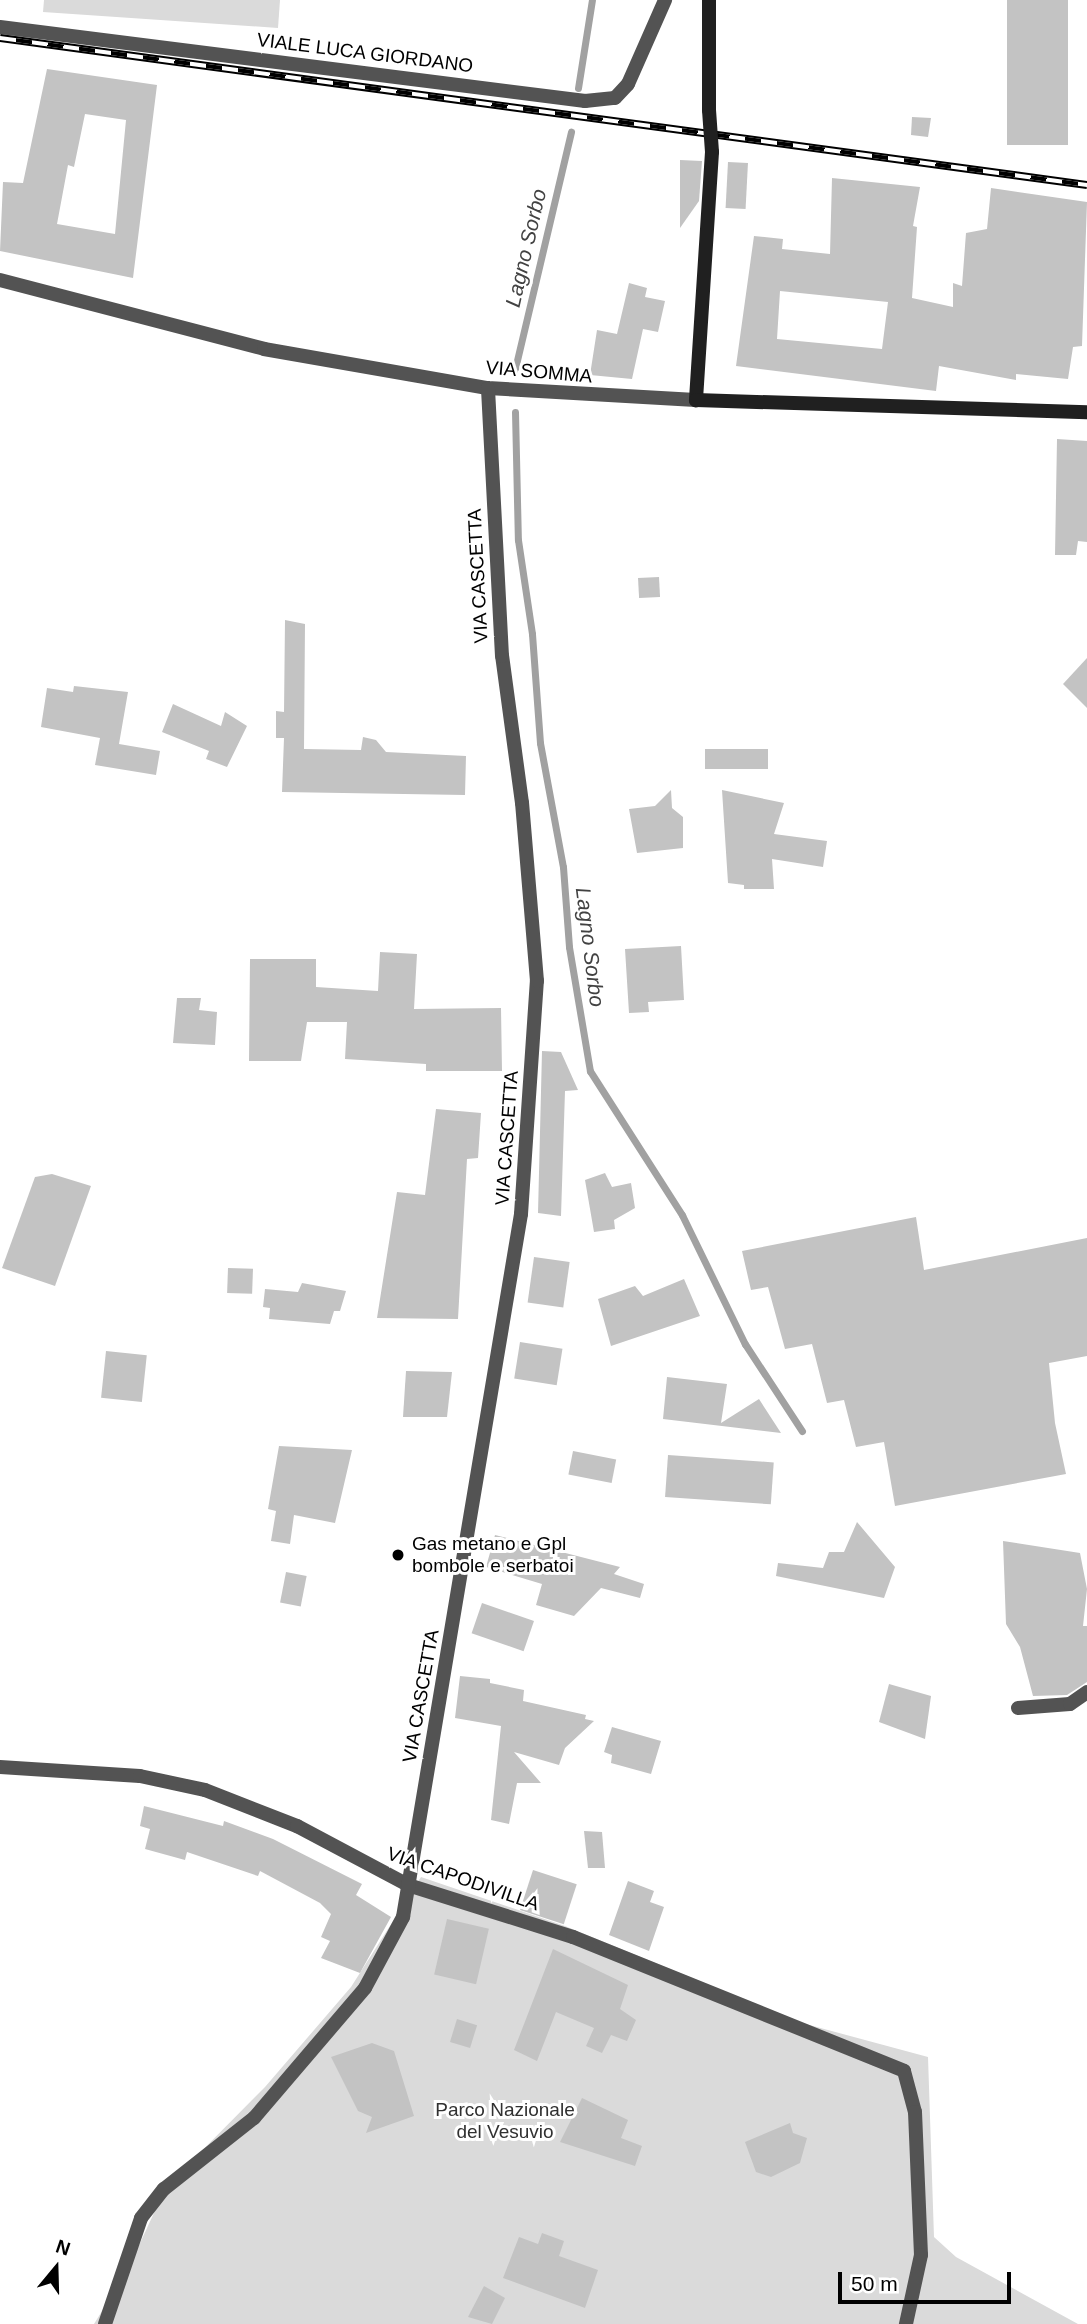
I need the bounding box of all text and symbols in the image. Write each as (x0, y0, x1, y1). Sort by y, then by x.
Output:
street label: VIALE LUCA GIORDANO (255, 28, 475, 78)
water label: Lagno Sorbo (500, 187, 552, 309)
street label: VIA SOMMA (484, 356, 594, 388)
street label: VIA CASCETTA (463, 508, 493, 644)
water label: Lagno Sorbo (570, 886, 610, 1008)
street label: VIA CASCETTA (491, 1069, 523, 1207)
place label: Gas metano e Gpl bombole e serbatoi (412, 1533, 574, 1577)
marker: Gas metano e Gpl bombole e serbatoi (390, 1547, 406, 1563)
street label: VIA CASCETTA (398, 1627, 444, 1765)
street label: VIA CAPODIVILLA (383, 1842, 543, 1916)
park label: Parco Nazionale del Vesuvio (435, 2099, 575, 2143)
north arrow (21, 2233, 91, 2303)
text: N (53, 2236, 73, 2260)
scale bar (842, 2258, 1015, 2302)
text: 50 m (851, 2272, 898, 2295)

